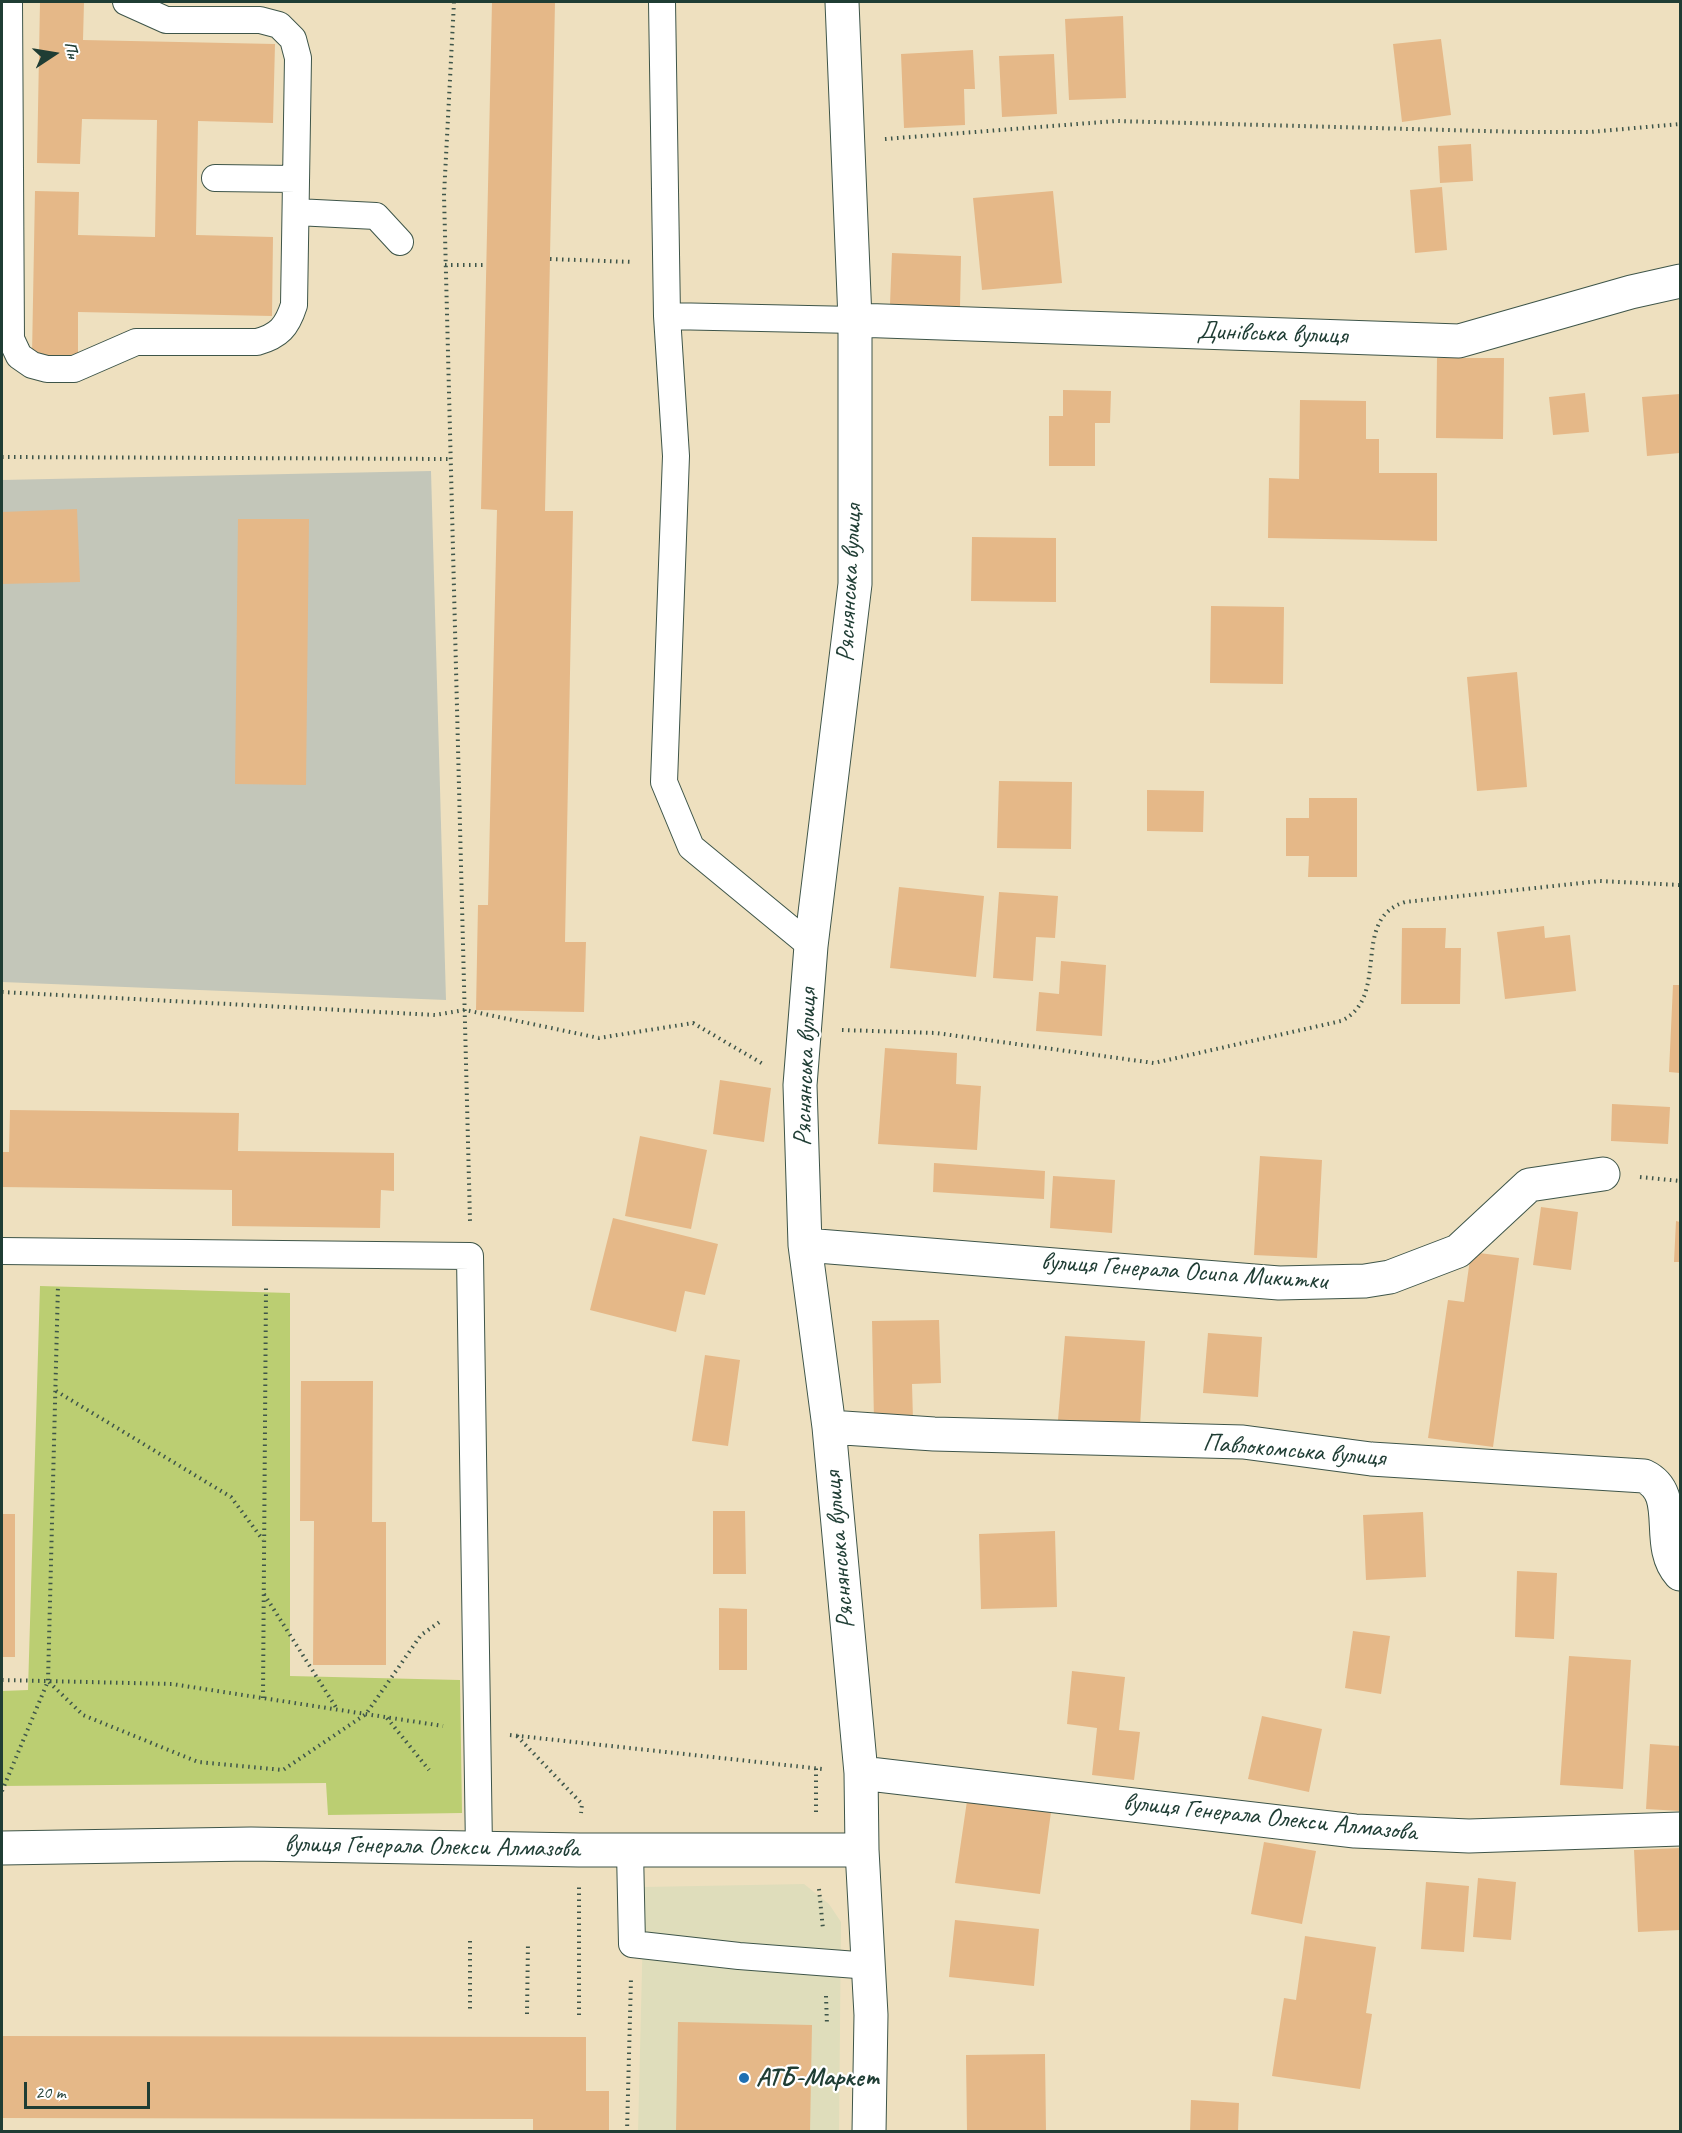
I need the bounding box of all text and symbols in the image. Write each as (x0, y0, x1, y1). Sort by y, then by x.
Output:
north arrow (24, 24, 84, 84)
text: Пн (60, 40, 83, 61)
street label: Динівська вулиця (1196, 316, 1348, 352)
street label: Ряснянська вулиця (830, 503, 870, 663)
street label: Ряснянська вулиця (788, 988, 824, 1146)
street label: вулиця Генерала Осипа Микитки (1040, 1246, 1328, 1298)
street label: Павлокомська вулиця (1201, 1427, 1387, 1475)
street label: Ряснянська вулиця (818, 1470, 862, 1630)
street label: вулиця Генерала Олекси Алмазова (1122, 1787, 1418, 1849)
street label: вулиця Генерала Олекси Алмазова (284, 1829, 580, 1865)
place label: АТБ-Маркет (756, 2062, 880, 2094)
scale bar (27, 2070, 153, 2108)
marker: АТБ-Маркет (737, 2071, 751, 2085)
text: 20 m (35, 2081, 66, 2103)

